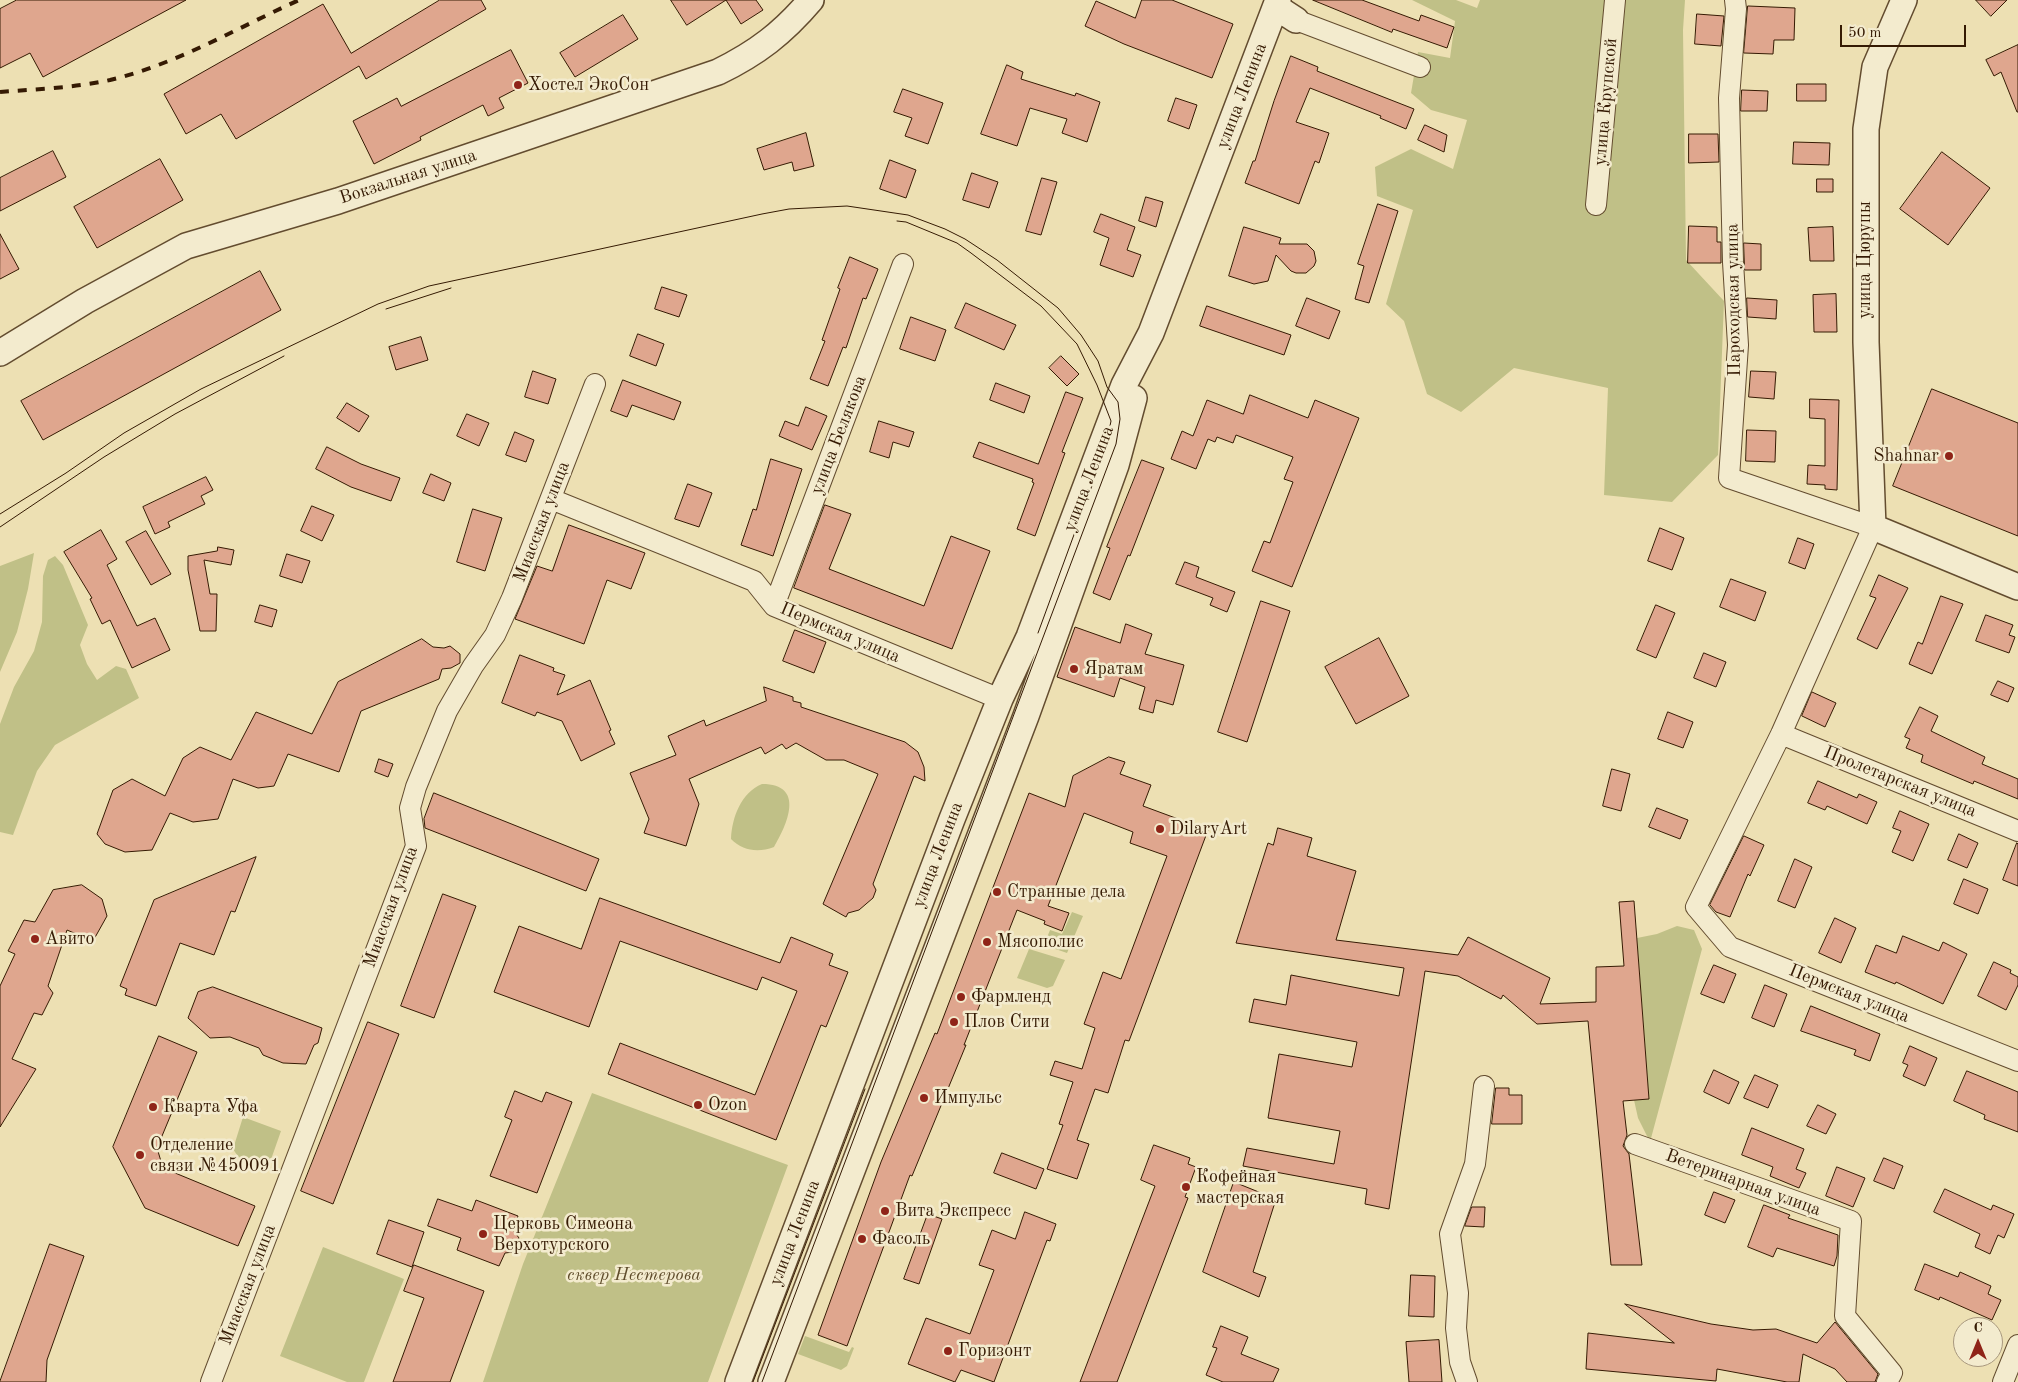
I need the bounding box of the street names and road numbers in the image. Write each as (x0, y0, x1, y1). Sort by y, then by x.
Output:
street label: улица Крупской (1590, 37, 1622, 167)
street label: улица Ленина (1212, 40, 1272, 152)
street label: Вокзальная улица (337, 145, 479, 209)
street label: улица Цюрупы (1854, 201, 1876, 319)
street label: Пароходская улица (1722, 223, 1746, 377)
street label: улица Белякова (806, 372, 872, 498)
street label: улица Ленина (1059, 423, 1119, 535)
street label: Миасская улица (509, 459, 575, 585)
street label: Пермская улица (777, 598, 903, 668)
street label: Пролетарская улица (1821, 742, 1979, 822)
street label: улица Ленина (908, 799, 968, 911)
street label: Миасская улица (359, 843, 423, 971)
street label: Пермская улица (1785, 960, 1913, 1028)
street label: Ветеринарная улица (1662, 1145, 1824, 1221)
street label: улица Ленина (765, 1177, 825, 1289)
street label: Миасская улица (215, 1222, 281, 1348)

